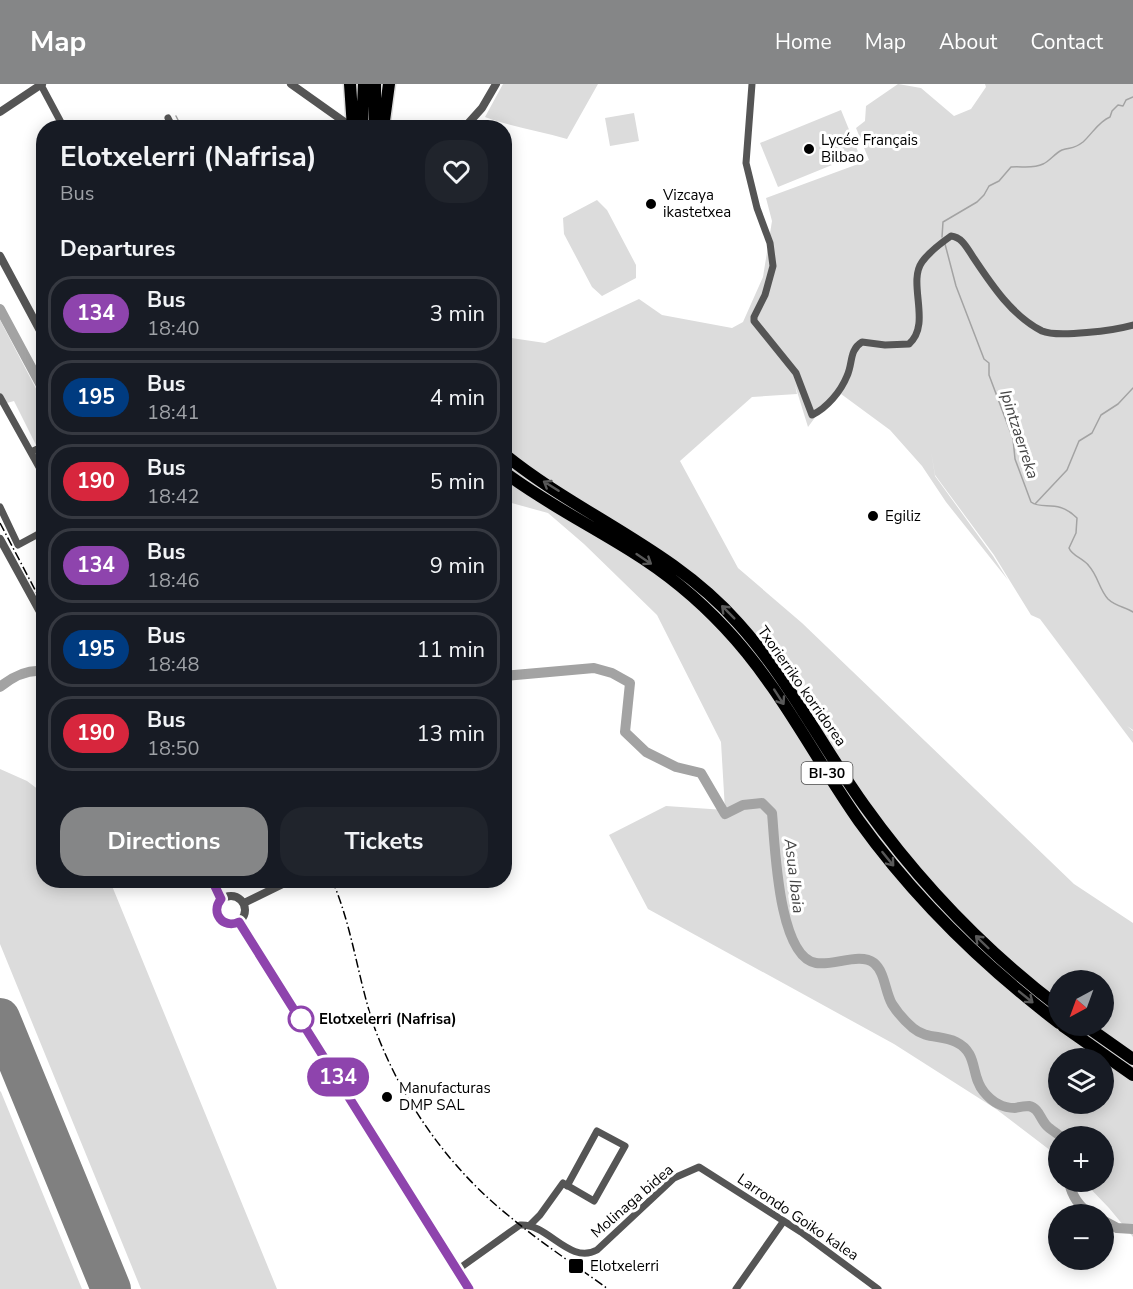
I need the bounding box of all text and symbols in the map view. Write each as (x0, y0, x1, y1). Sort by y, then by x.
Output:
text: Map (30, 23, 86, 61)
text: Home (775, 28, 832, 56)
text: Map (865, 28, 906, 56)
text: About (939, 28, 997, 56)
text: Contact (1030, 28, 1103, 56)
place label: Lycée Français Bilbao (821, 130, 918, 167)
text: Elotxelerri (Nafrisa) (60, 138, 317, 176)
button: heart (425, 140, 488, 203)
marker: Lycée Français Bilbao (802, 142, 816, 156)
text: Bus (60, 180, 94, 207)
place label: Vizcaya ikastetxea (662, 185, 731, 222)
marker: Vizcaya ikastetxea (644, 197, 658, 211)
text: Departures (60, 234, 175, 264)
text: Bus (147, 285, 186, 315)
text: 134 (77, 299, 115, 327)
text: 3 min (430, 299, 485, 329)
text: 18:40 (147, 315, 200, 342)
text: Bus (147, 369, 186, 399)
text: 195 (77, 383, 115, 411)
text: 4 min (430, 383, 485, 413)
water label: Ipintzaerreka (994, 387, 1044, 482)
text: 18:41 (147, 399, 200, 426)
text: Bus (147, 453, 186, 483)
text: 190 (77, 467, 115, 495)
text: 5 min (430, 467, 485, 497)
one-way arrow (542, 480, 559, 493)
text: 18:42 (147, 483, 200, 510)
place label: Egiliz (885, 506, 921, 526)
marker: Egiliz (866, 509, 880, 523)
text: Bus (147, 537, 186, 567)
text: 134 (77, 551, 115, 579)
text: 9 min (430, 551, 485, 581)
one-way arrow (635, 553, 652, 565)
text: 18:46 (147, 567, 200, 594)
one-way arrow (721, 605, 736, 620)
text: Bus (147, 621, 186, 651)
street label: Txorierriko korridorea (753, 622, 851, 750)
text: 195 (77, 635, 115, 663)
text: 11 min (417, 635, 485, 665)
text: 18:48 (147, 651, 200, 678)
one-way arrow (773, 689, 785, 705)
text: Bus (147, 705, 186, 735)
text: 190 (77, 719, 115, 747)
text: 13 min (417, 719, 485, 749)
text: 18:50 (147, 735, 200, 762)
road number: BI-30 (802, 762, 852, 784)
button: Directions (60, 807, 268, 876)
button: Tickets (280, 807, 488, 876)
water label: Asua Ibaia (778, 837, 809, 915)
one-way arrow (882, 851, 895, 867)
one-way arrow (975, 934, 990, 949)
north arrow (1048, 970, 1114, 1036)
map controls (1048, 970, 1114, 1270)
one-way arrow (1017, 990, 1033, 1003)
marker: Elotxelerri (Nafrisa) (288, 1006, 314, 1032)
place label: Elotxelerri (Nafrisa) (319, 1009, 457, 1029)
button: layers (1048, 1048, 1114, 1114)
line badge: 134 (304, 1058, 372, 1096)
text: 134 (319, 1063, 357, 1091)
place label: Manufacturas DMP SAL (399, 1078, 491, 1115)
marker: Manufacturas DMP SAL (380, 1090, 394, 1104)
button: + (1048, 1126, 1114, 1192)
street label: Molinaga bidea (587, 1160, 677, 1242)
street label: Larrondo Goiko kalea (733, 1169, 863, 1265)
button: − (1048, 1204, 1114, 1270)
place label: Elotxelerri (590, 1256, 659, 1276)
marker: Elotxelerri (567, 1257, 585, 1275)

